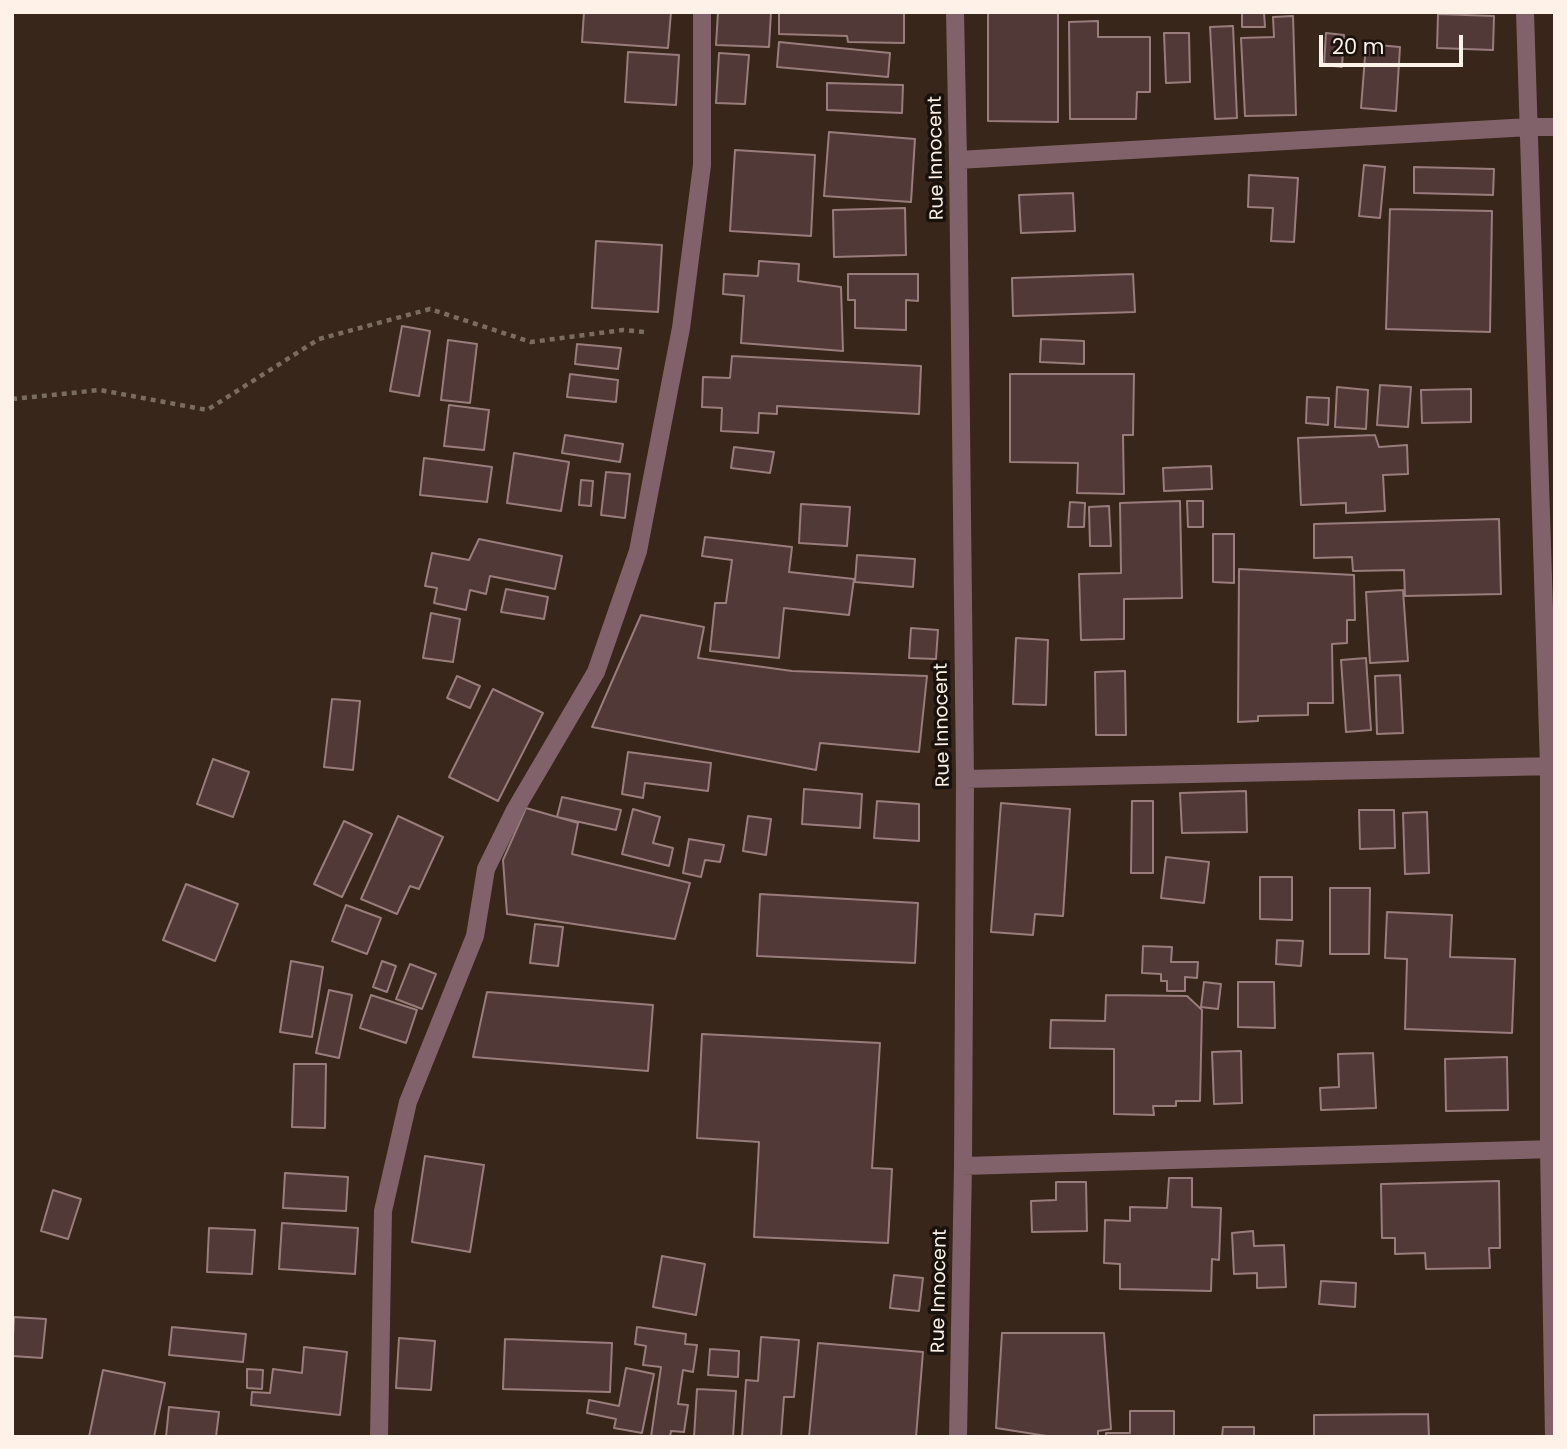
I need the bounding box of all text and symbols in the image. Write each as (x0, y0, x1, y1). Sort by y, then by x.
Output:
scale bar (1322, 21, 1466, 65)
text: 20 m (1332, 32, 1385, 61)
street label: Rue Innocent (925, 96, 949, 220)
street label: Rue Innocent (931, 663, 955, 787)
street label: Rue Innocent (928, 1229, 952, 1353)

